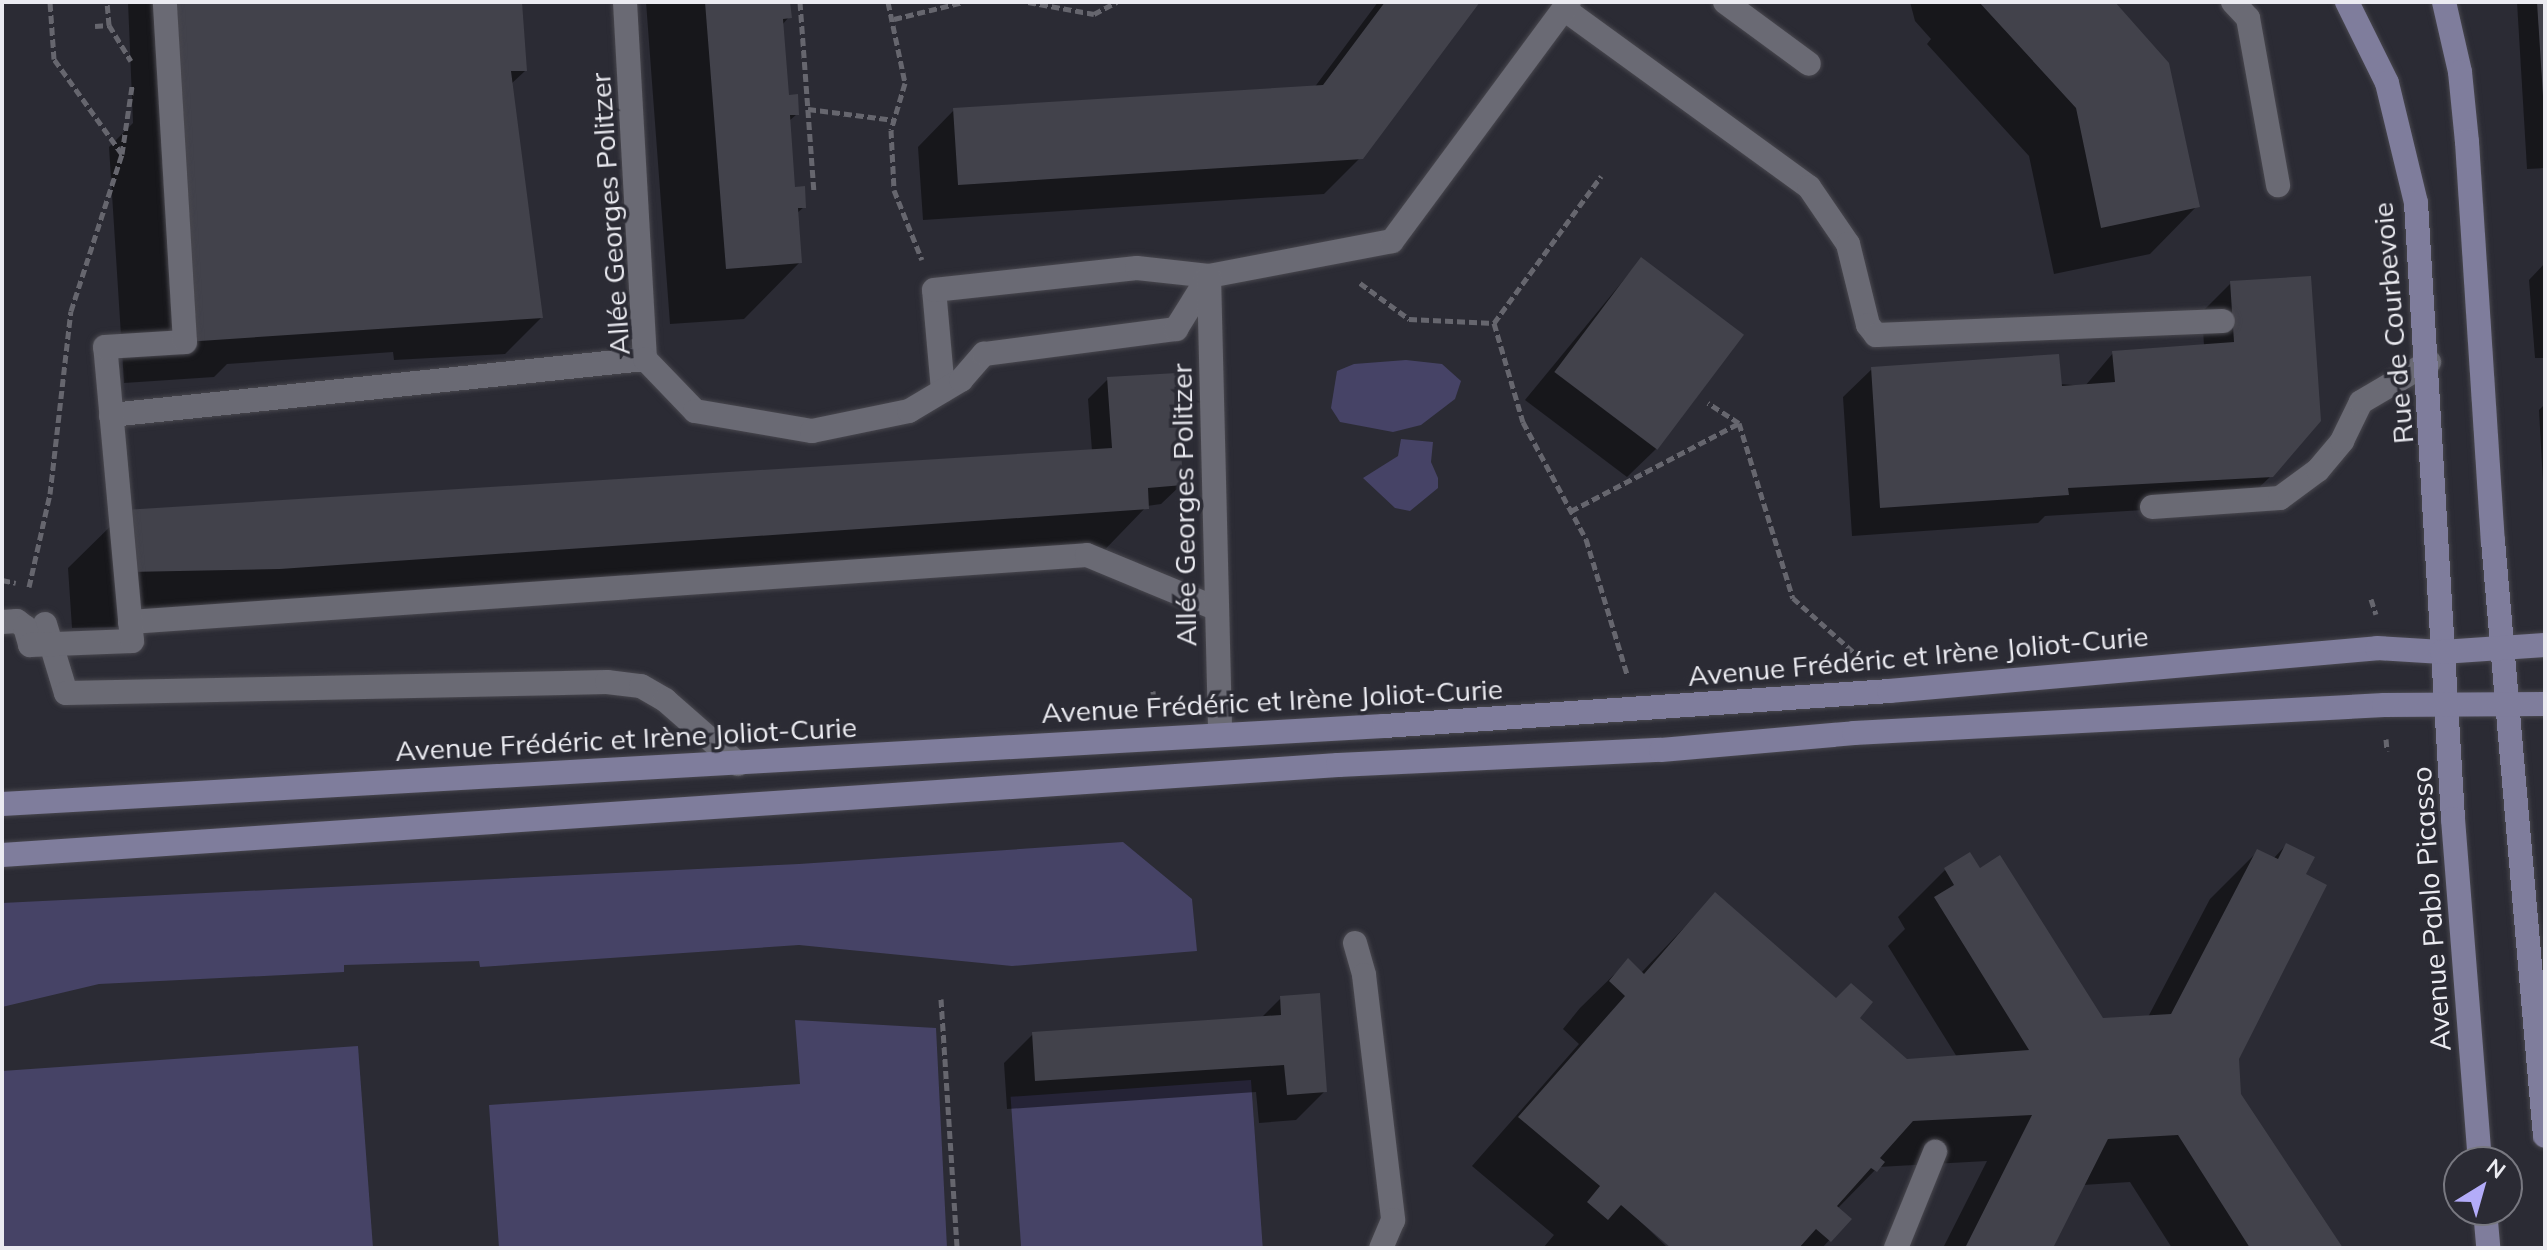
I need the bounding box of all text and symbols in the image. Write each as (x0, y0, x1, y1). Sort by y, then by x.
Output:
street label: Allée Georges Politzer (583, 72, 637, 356)
street label: Rue de Courbevoie (2366, 201, 2420, 445)
street label: Allée Georges Politzer (1165, 363, 1203, 647)
street label: Avenue Frédéric et Irène Joliot-Curie (1686, 619, 2150, 693)
street label: Avenue Frédéric et Irène Joliot-Curie (1040, 672, 1504, 730)
street label: Avenue Frédéric et Irène Joliot-Curie (394, 710, 858, 768)
street label: Avenue Pablo Picasso (2404, 766, 2458, 1052)
north arrow (2443, 1146, 2523, 1226)
text: N (2481, 1152, 2511, 1185)

